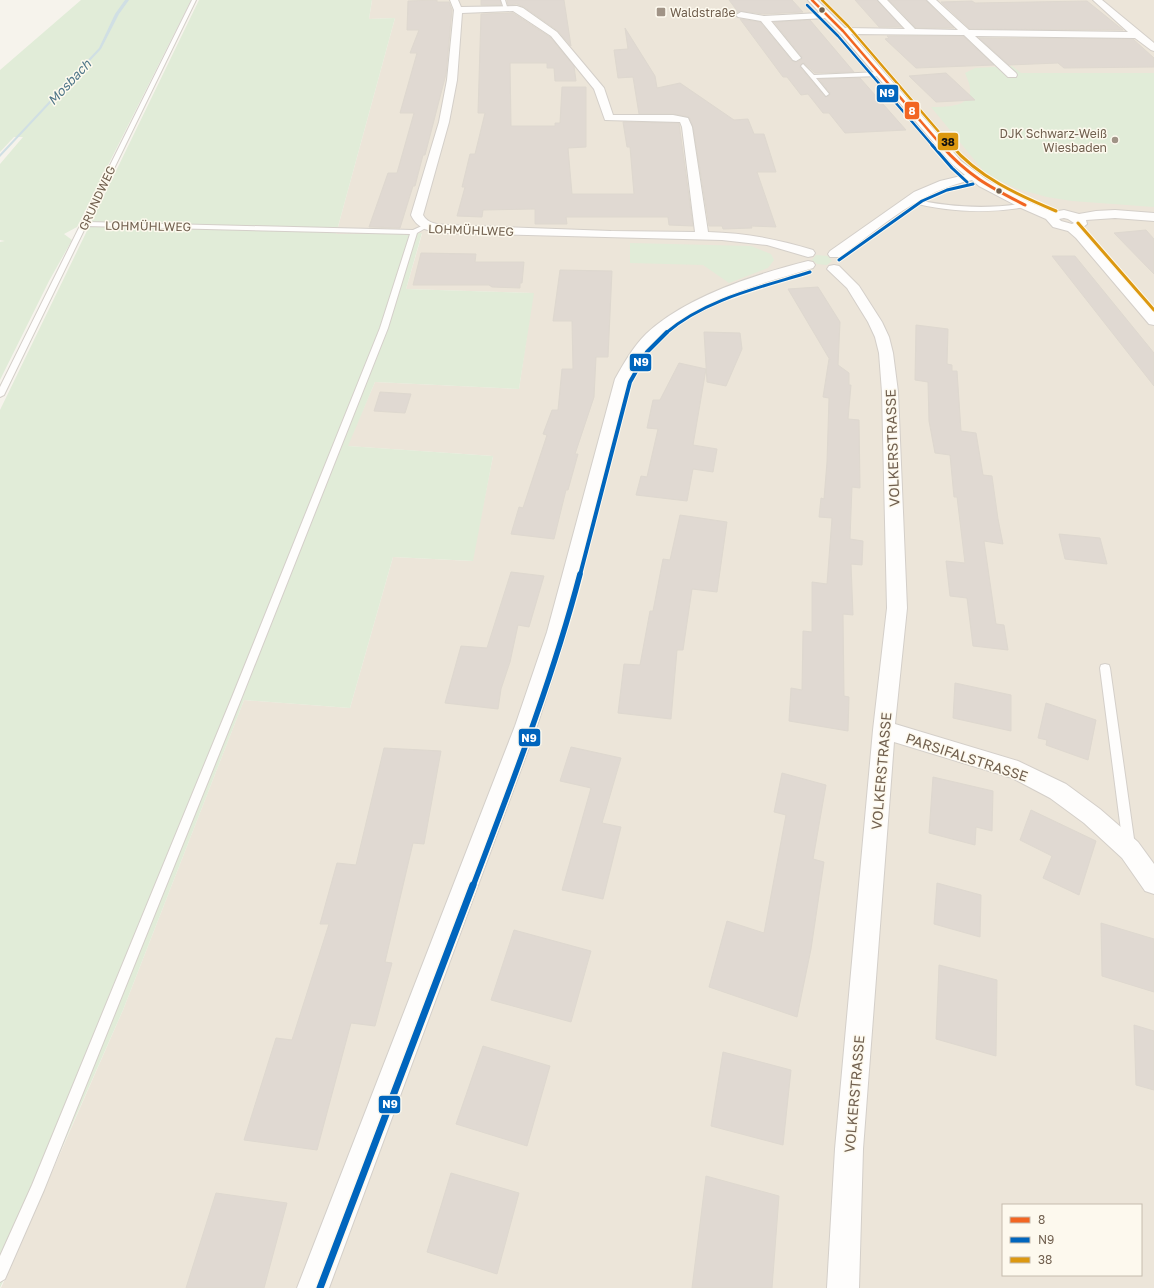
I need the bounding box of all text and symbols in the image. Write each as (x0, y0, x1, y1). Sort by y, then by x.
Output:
place label: Waldstraße (670, 5, 735, 20)
unlabelled marker (817, 5, 827, 15)
marker: Waldstraße (655, 6, 667, 18)
water label: Mosbach (44, 55, 95, 108)
line badge: N9 (876, 84, 899, 103)
text: N9 (879, 86, 895, 99)
line badge: 8 (904, 101, 920, 120)
text: 8 (908, 104, 916, 117)
place label: DJK Schwarz-Weiß Wiesbaden (1000, 126, 1107, 155)
line badge: 38 (937, 132, 959, 151)
text: 38 (941, 135, 955, 148)
marker: DJK Schwarz-Weiß Wiesbaden (1110, 135, 1120, 145)
street label: GRUNDWEG (75, 163, 119, 233)
unlabelled marker (994, 186, 1004, 196)
street label: LOHMÜHLWEG (105, 218, 191, 234)
street label: LOHMÜHLWEG (428, 221, 514, 239)
line badge: N9 (629, 353, 652, 372)
text: N9 (633, 355, 649, 368)
street label: VOLKERSTRASSE (881, 389, 903, 507)
street label: VOLKERSTRASSE (867, 712, 895, 830)
line badge: N9 (518, 728, 541, 747)
street label: PARSIFALSTRASSE (904, 729, 1030, 785)
text: N9 (521, 731, 537, 744)
street label: VOLKERSTRASSE (840, 1035, 868, 1153)
line badge: N9 (378, 1095, 401, 1114)
text: N9 (382, 1097, 398, 1110)
legend (1002, 1204, 1142, 1276)
text: 8 (1038, 1212, 1045, 1227)
text: N9 (1038, 1232, 1054, 1247)
text: 38 (1038, 1252, 1052, 1267)

